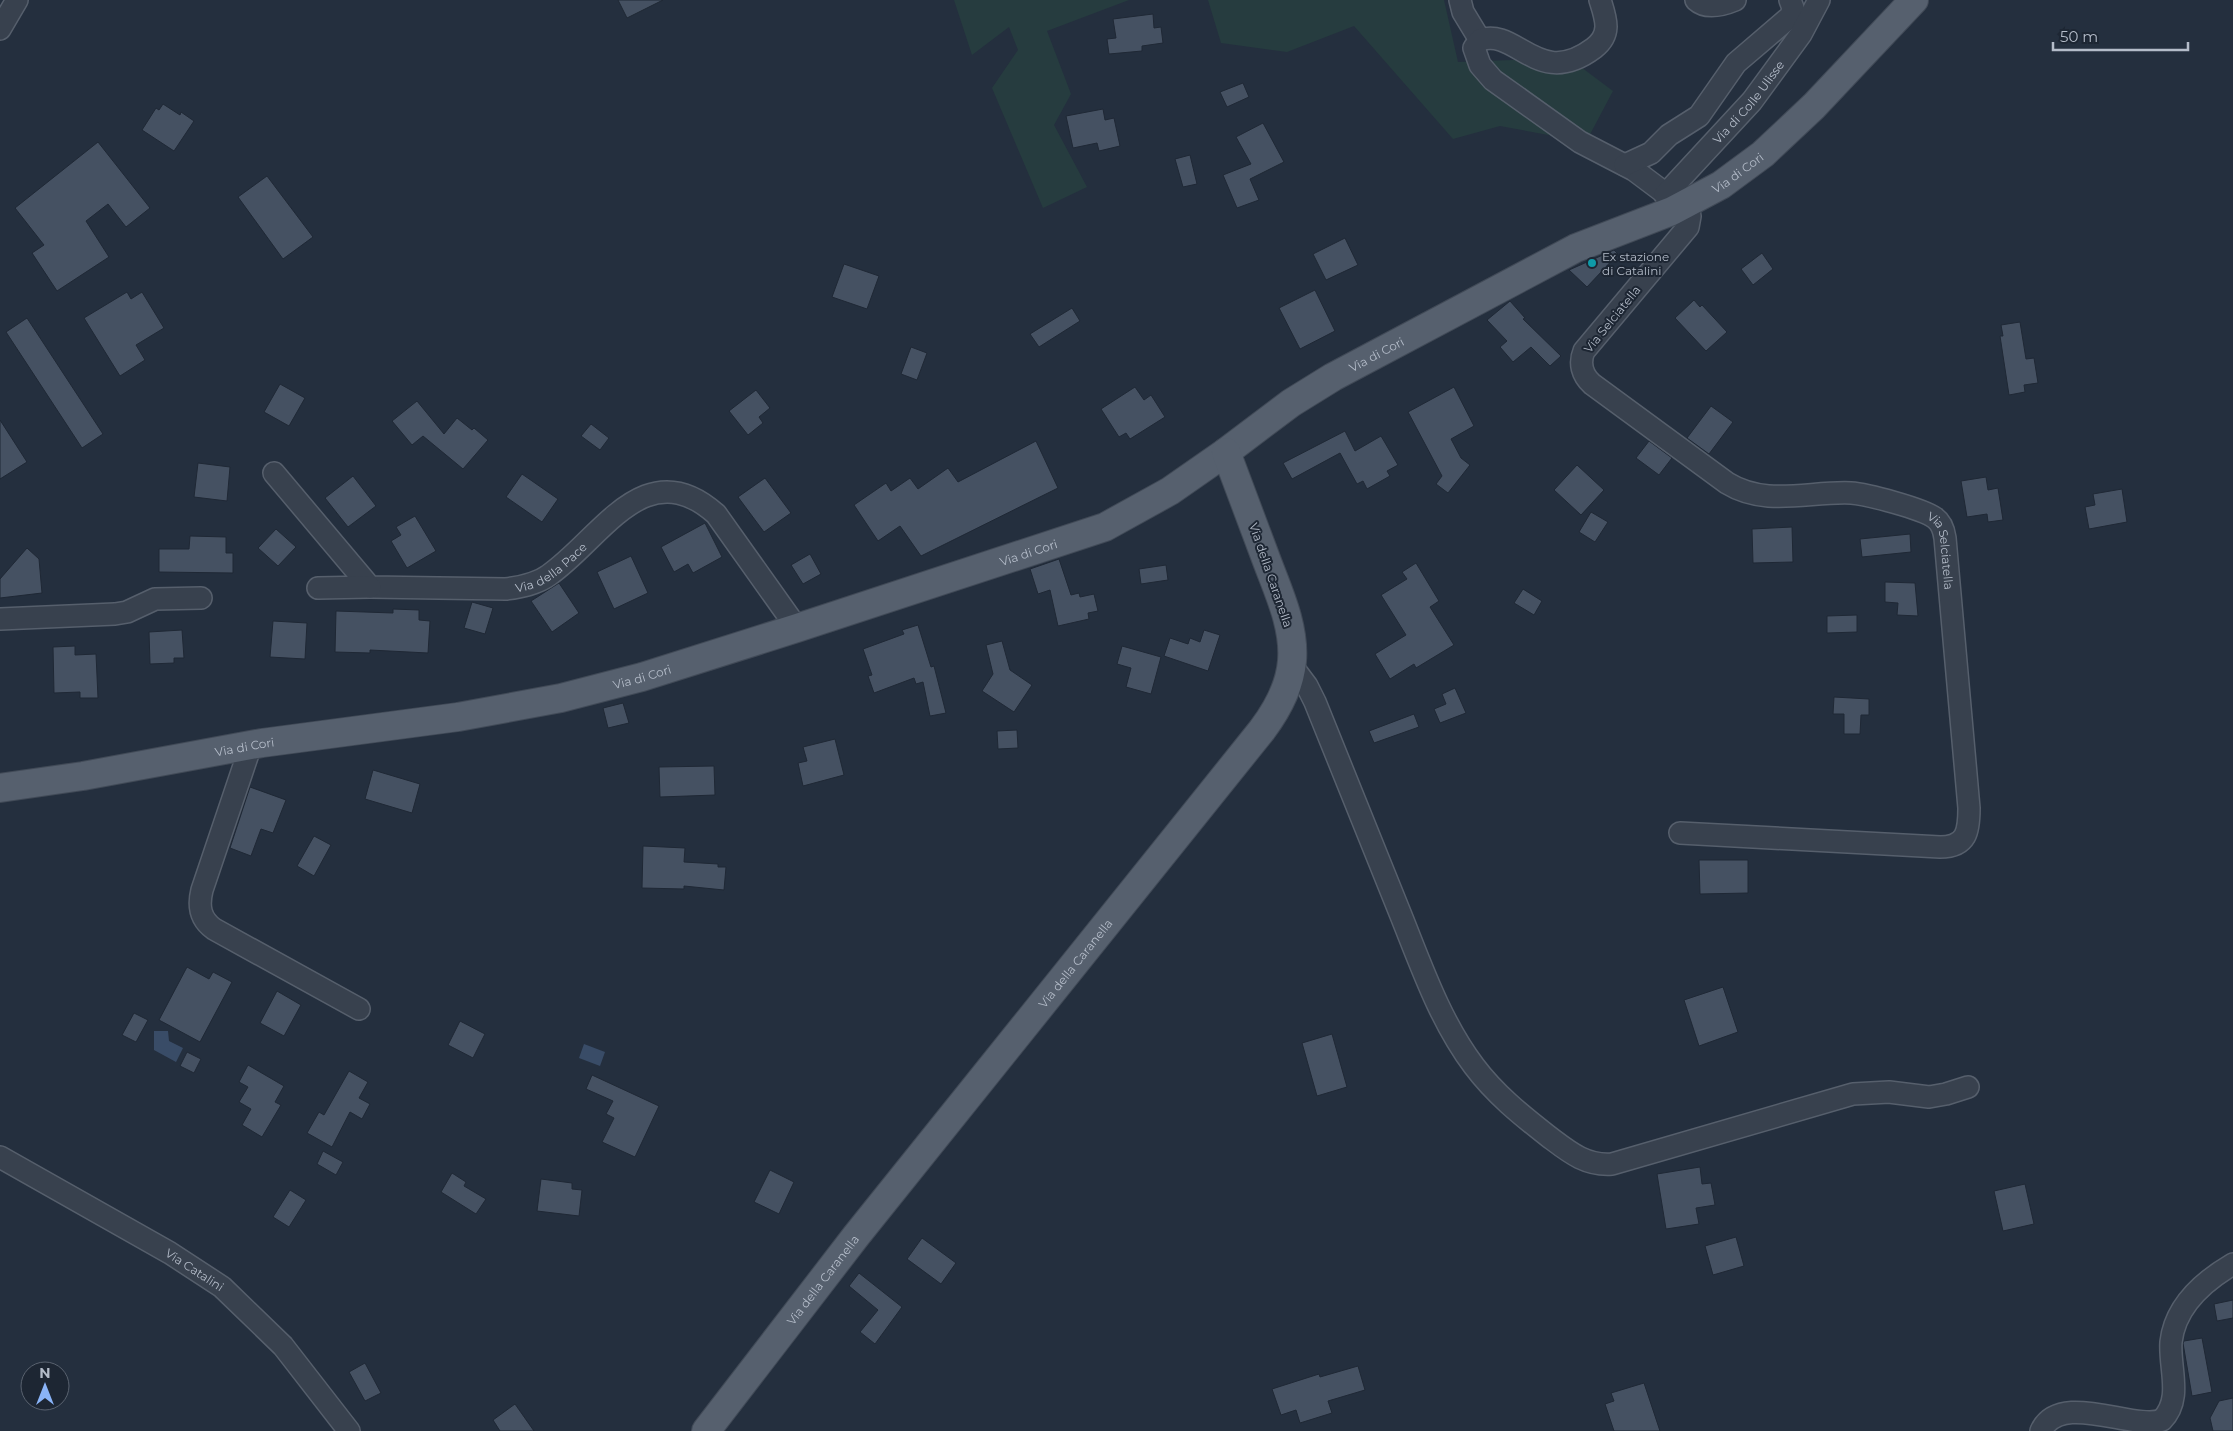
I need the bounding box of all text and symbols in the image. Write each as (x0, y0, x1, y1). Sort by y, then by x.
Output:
scale bar (2053, 20, 2188, 52)
text: 50 m (2060, 27, 2098, 46)
street label: Via di Colle Ulisse (1709, 57, 1787, 146)
street label: Via di Cori (1709, 149, 1766, 196)
place label: Ex stazione di Catalini (1602, 249, 1669, 278)
marker: Ex stazione di Catalini (1586, 257, 1598, 269)
street label: Via Selciatella (1580, 282, 1644, 356)
street label: Via di Cori (1346, 333, 1406, 375)
street label: Via Selciatella (1925, 508, 1957, 590)
street label: Via della Caranella (1246, 521, 1296, 629)
street label: Via di Cori (997, 536, 1059, 569)
street label: Via della Pace (514, 539, 589, 595)
street label: Via di Cori (611, 661, 673, 692)
street label: Via di Cori (214, 734, 275, 759)
street label: Via della Caranella (1035, 916, 1115, 1010)
street label: Via della Caranella (783, 1232, 862, 1328)
street label: Via Catalini (163, 1245, 227, 1294)
north arrow (20, 1361, 70, 1411)
text: N (39, 1364, 51, 1382)

